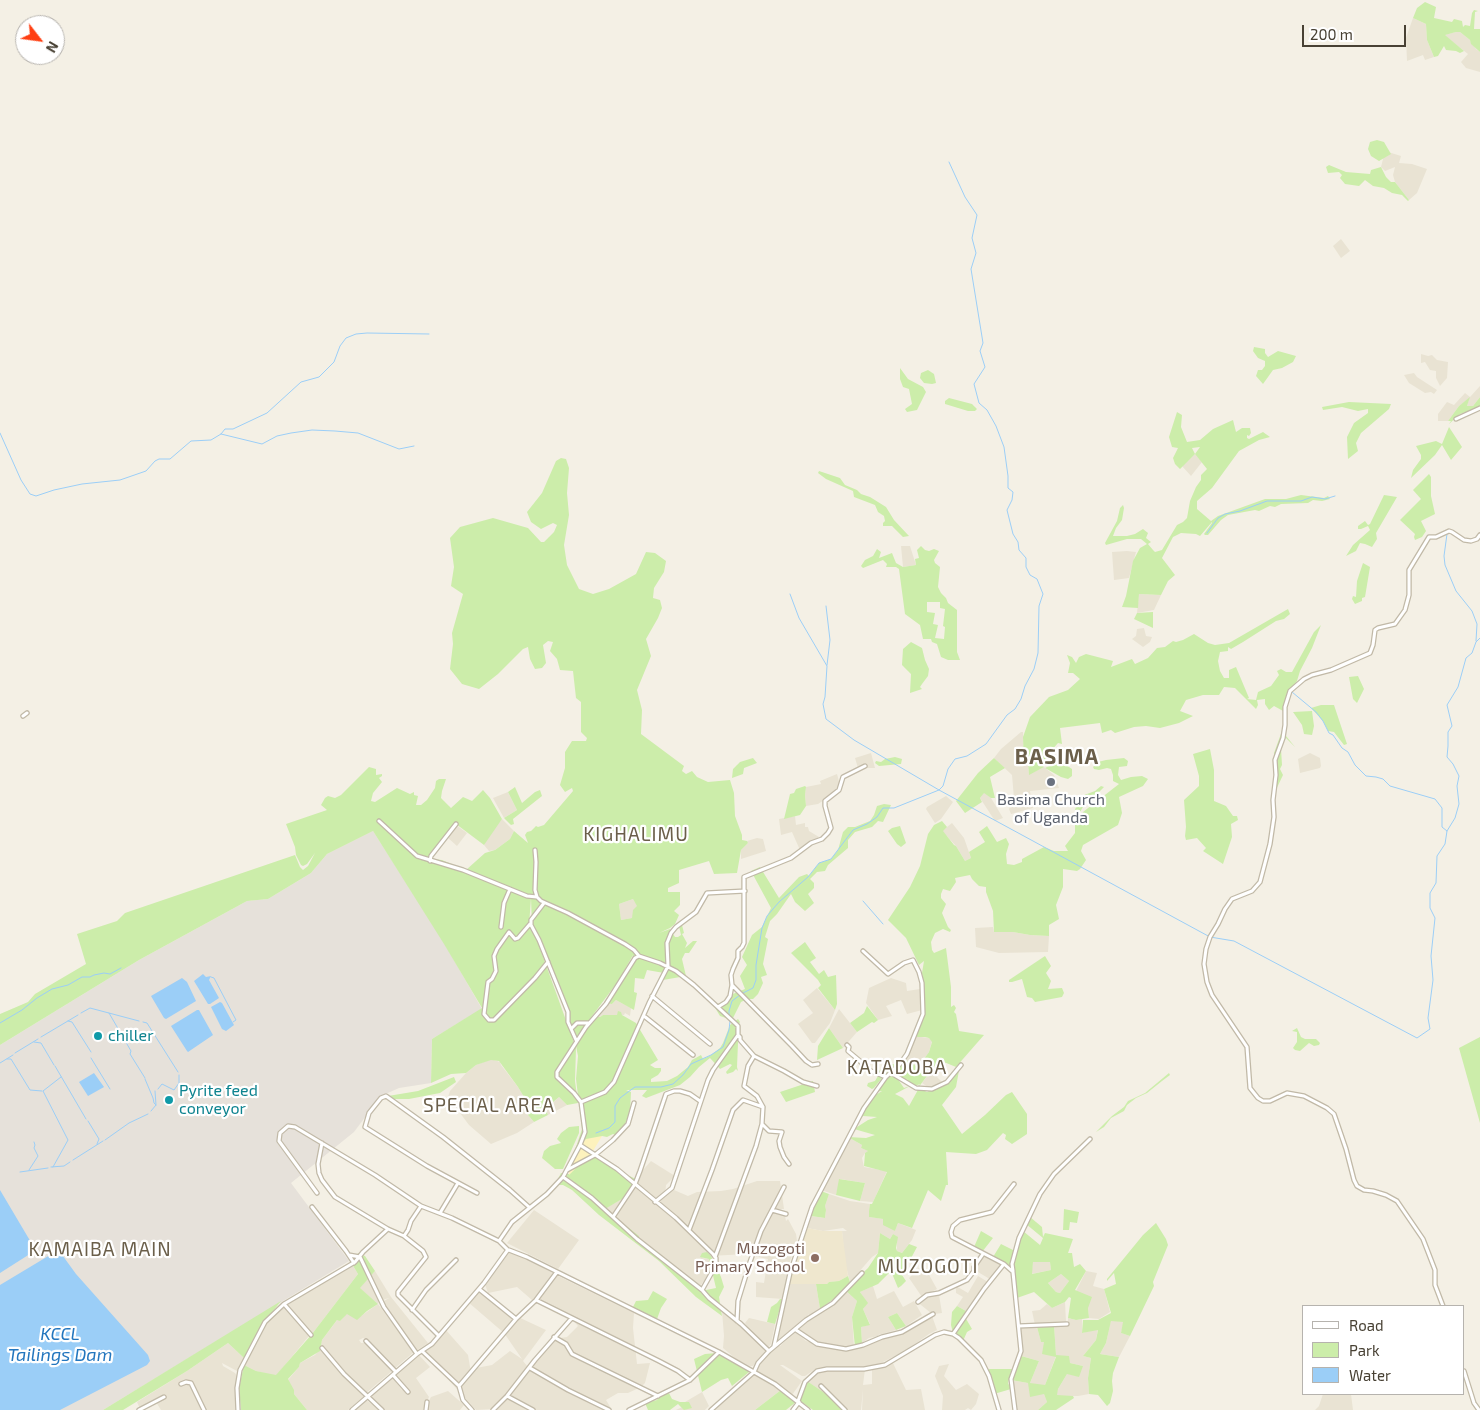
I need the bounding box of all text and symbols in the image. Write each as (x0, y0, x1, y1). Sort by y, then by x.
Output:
north arrow (15, 15, 65, 65)
scale bar (1305, 15, 1409, 47)
text: 200 m (1310, 25, 1353, 43)
text: N (43, 39, 62, 56)
district label: BASIMA (1014, 744, 1100, 770)
marker: Basima Church of Uganda (1045, 776, 1057, 788)
place label: Basima Church of Uganda (997, 790, 1105, 828)
district label: KIGHALIMU (582, 824, 690, 846)
place label: chiller (108, 1026, 154, 1046)
marker: chiller (92, 1030, 104, 1042)
district label: KATADOBA (846, 1057, 948, 1079)
place label: Pyrite feed conveyor (179, 1081, 258, 1119)
marker: Pyrite feed conveyor (163, 1094, 175, 1106)
district label: SPECIAL AREA (421, 1095, 557, 1117)
district label: KAMAIBA MAIN (27, 1239, 173, 1261)
place label: Muzogoti Primary School (695, 1239, 805, 1277)
marker: Muzogoti Primary School (809, 1252, 821, 1264)
district label: MUZOGOTI (876, 1256, 980, 1278)
legend (1302, 1305, 1465, 1395)
text: Road (1349, 1316, 1384, 1334)
water label: KCCL Tailings Dam (8, 1323, 112, 1366)
text: Park (1349, 1341, 1380, 1359)
text: Water (1349, 1366, 1391, 1384)

